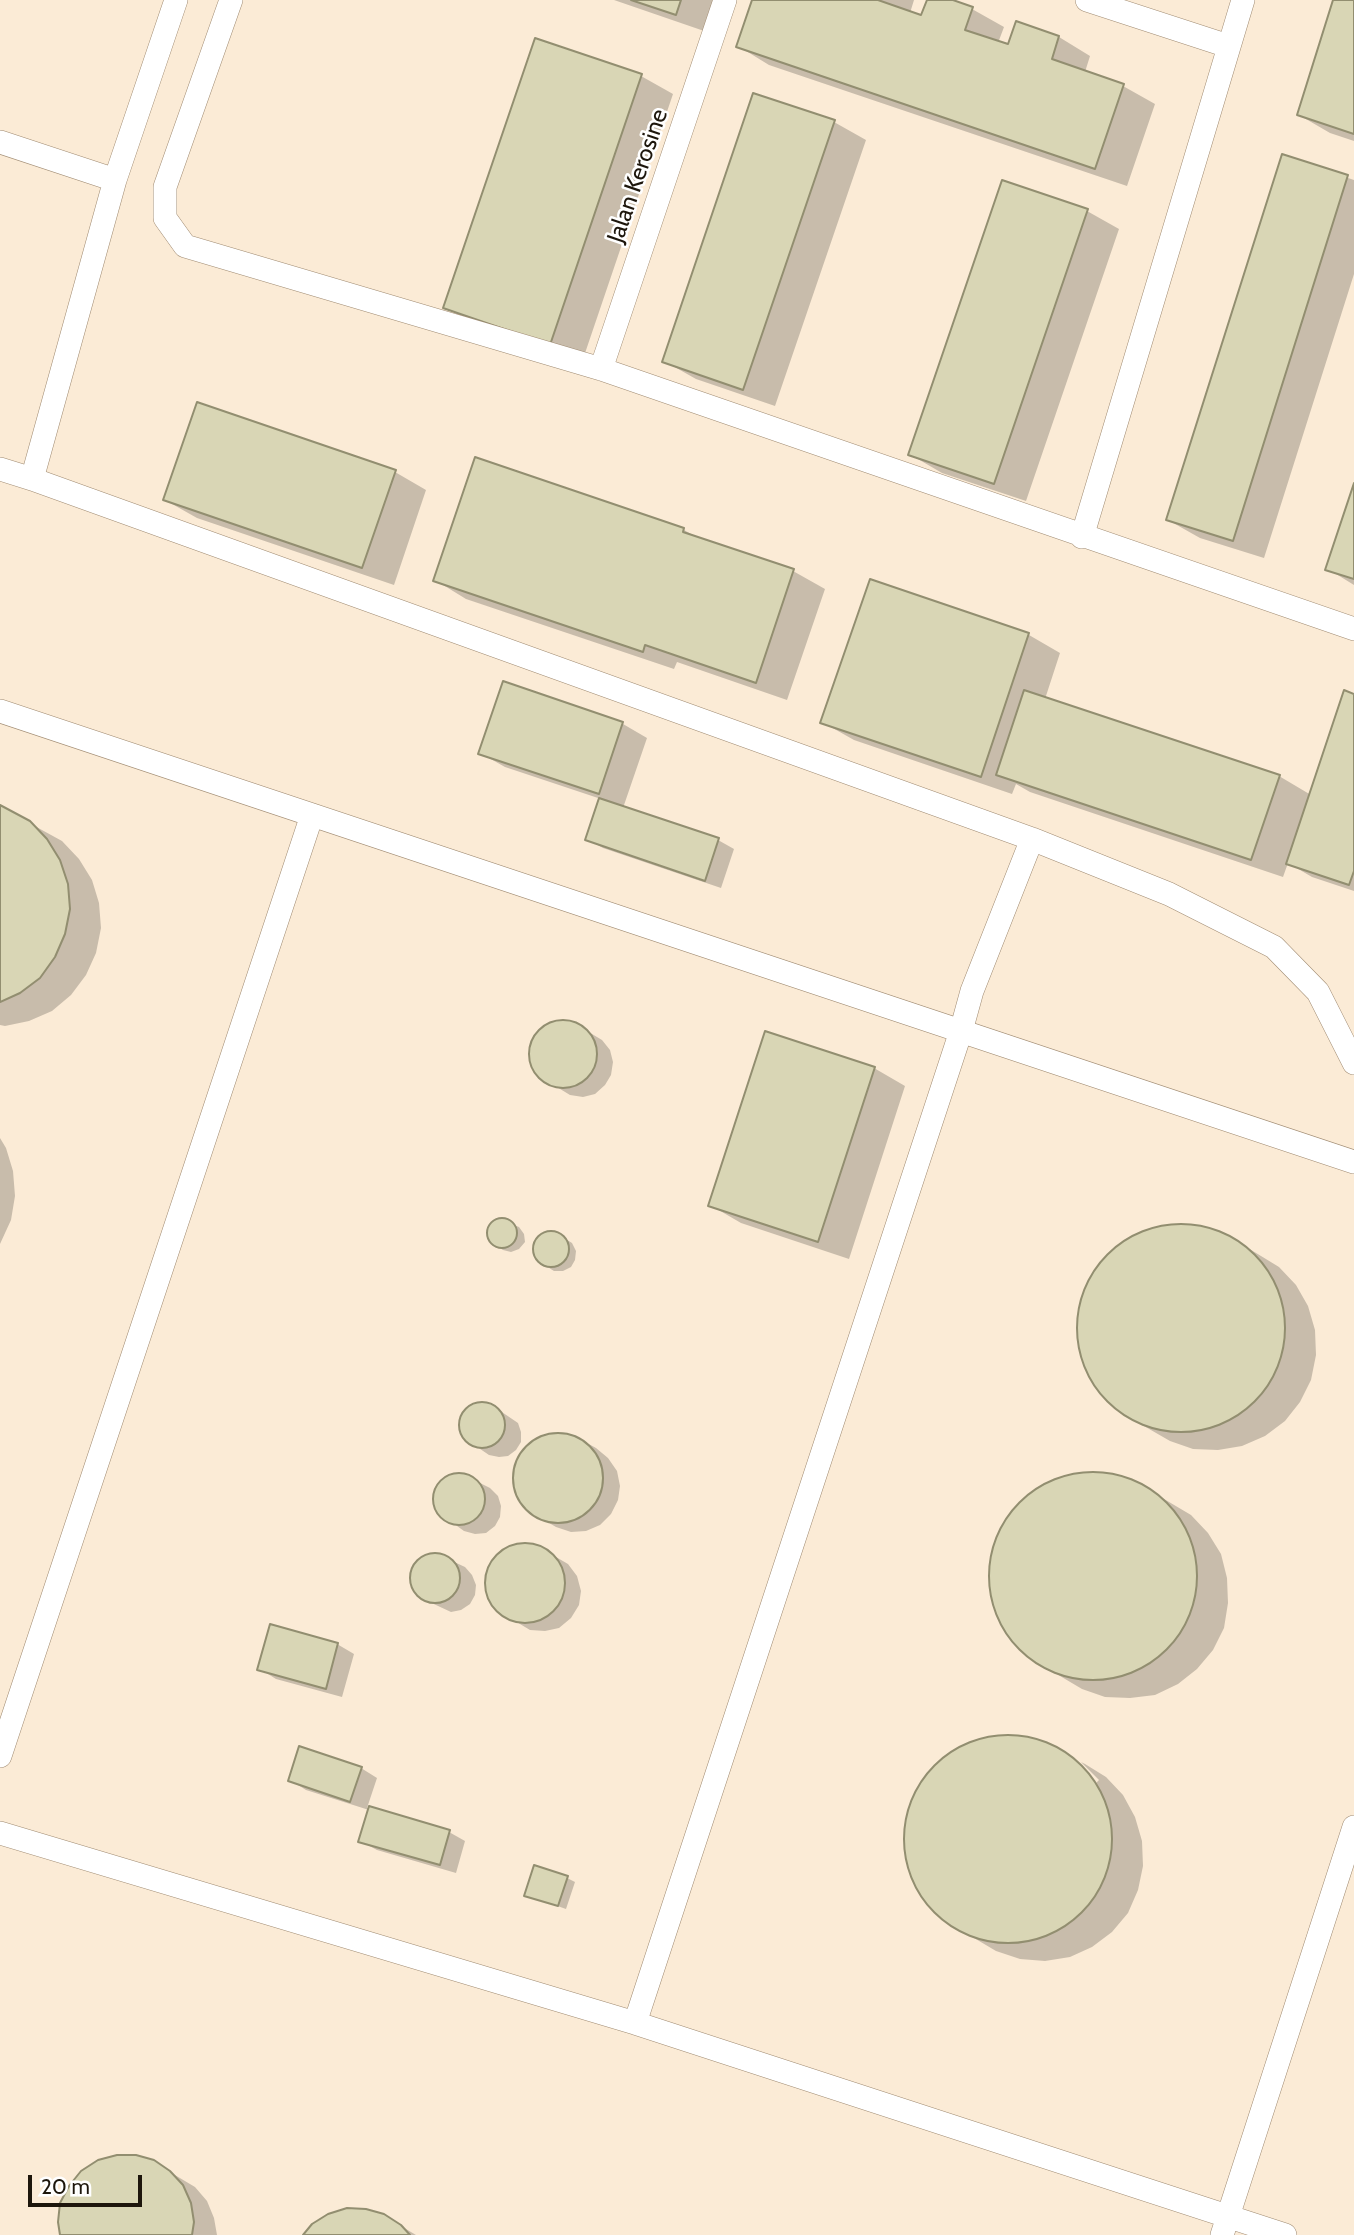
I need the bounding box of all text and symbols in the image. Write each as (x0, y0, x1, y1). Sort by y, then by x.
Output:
street label: Jalan Kerosine (602, 105, 674, 247)
scale bar (32, 2162, 145, 2206)
text: 20 m (41, 2174, 90, 2199)

